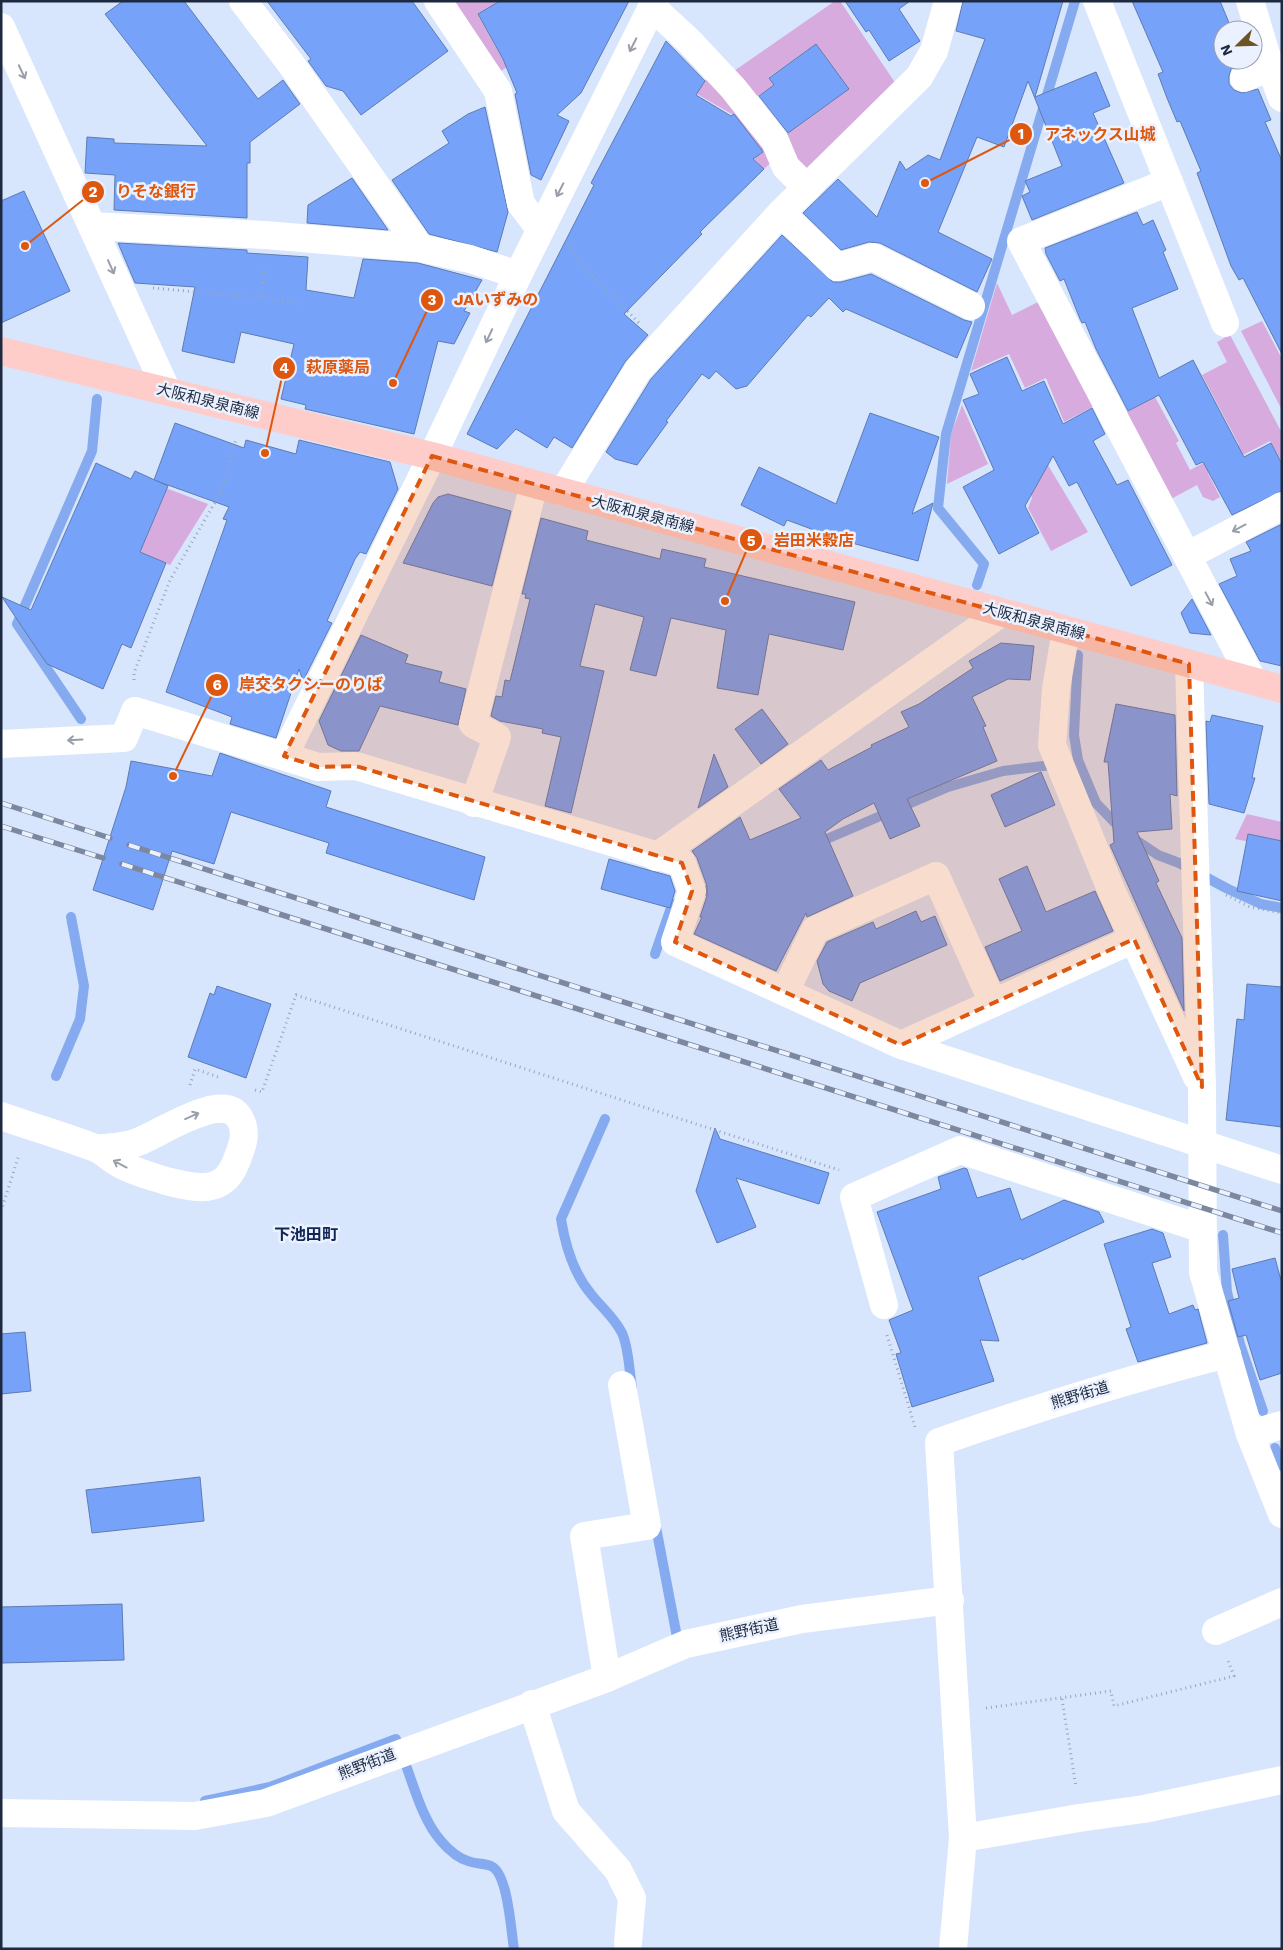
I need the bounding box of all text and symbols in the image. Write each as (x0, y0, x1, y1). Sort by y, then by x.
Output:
north arrow (1213, 20, 1263, 70)
one-way arrow (628, 37, 637, 52)
text: N (1217, 42, 1235, 58)
one-way arrow (17, 64, 27, 79)
callout: アネックス山城 (1009, 119, 1166, 150)
text: 1 (1018, 125, 1024, 143)
text: アネックス山城 (1044, 125, 1156, 144)
callout: りそな銀行 (81, 176, 206, 207)
text: りそな銀行 (116, 182, 196, 201)
one-way arrow (555, 182, 564, 197)
text: 2 (89, 183, 98, 201)
one-way arrow (106, 259, 116, 274)
callout: JAいずみの (419, 284, 548, 315)
text: JAいずみの (454, 290, 538, 309)
text: 3 (428, 291, 437, 309)
one-way arrow (483, 328, 493, 343)
callout: 萩原薬局 (271, 352, 380, 383)
text: 萩原薬局 (306, 358, 370, 377)
text: 4 (279, 359, 289, 377)
street label: 大阪和泉泉南線 (155, 380, 261, 422)
street label: 大阪和泉泉南線 (590, 492, 696, 536)
one-way arrow (1231, 523, 1246, 533)
callout: 岩田米穀店 (739, 525, 864, 556)
text: 岩田米穀店 (774, 531, 854, 550)
text: 5 (747, 532, 756, 550)
one-way arrow (1204, 591, 1214, 606)
street label: 大阪和泉泉南線 (981, 599, 1087, 643)
callout: 岸交タクシーのりば (204, 669, 393, 700)
text: 岸交タクシーのりば (239, 675, 383, 694)
text: 6 (212, 676, 222, 694)
one-way arrow (67, 735, 84, 745)
one-way arrow (184, 1111, 199, 1121)
one-way arrow (113, 1158, 128, 1168)
district label: 下池田町 (274, 1225, 338, 1244)
street label: 熊野街道 (1049, 1378, 1111, 1412)
street label: 熊野街道 (718, 1615, 780, 1645)
street label: 熊野街道 (336, 1745, 398, 1783)

